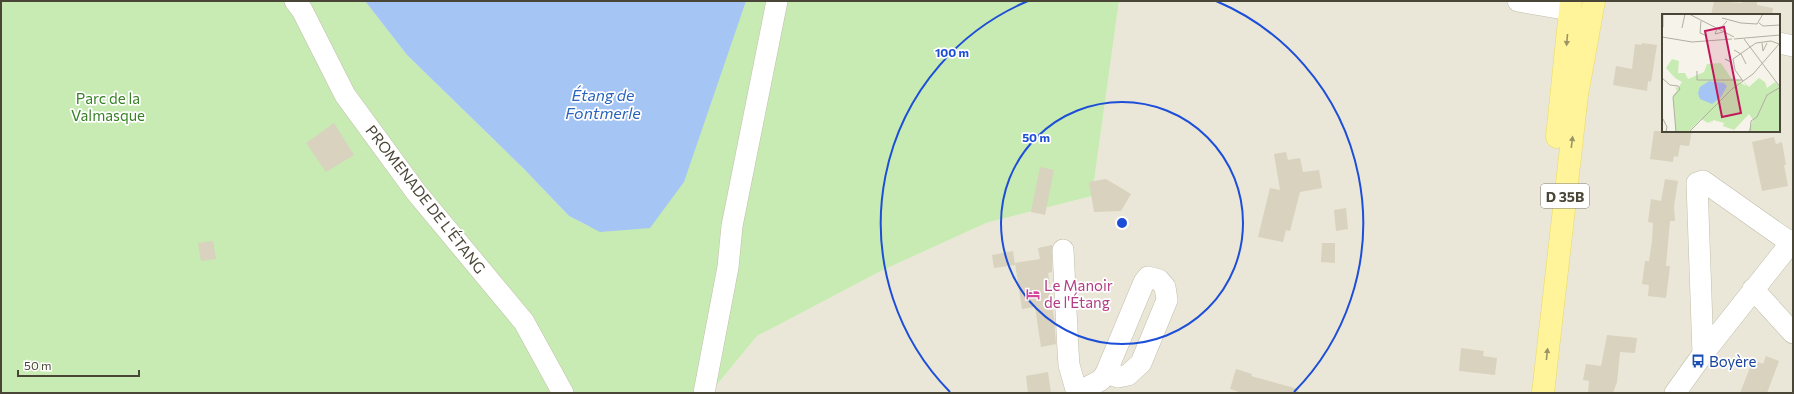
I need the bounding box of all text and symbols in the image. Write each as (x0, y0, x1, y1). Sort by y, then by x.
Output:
inset map (1662, 14, 1780, 132)
one-way arrow (1563, 34, 1570, 46)
text: 100 m (935, 45, 969, 59)
water label: Étang de Fontmerle (565, 85, 641, 122)
park label: Parc de la Valmasque (71, 89, 145, 124)
street label: PROMENADE DE L'ÉTANG (362, 121, 490, 277)
text: 50 m (1022, 130, 1050, 144)
one-way arrow (1568, 136, 1575, 148)
road number: D 35B (1541, 184, 1589, 208)
centre of rings (1115, 216, 1129, 230)
place label: Le Manoir de l'Étang (1044, 276, 1113, 311)
hotel icon: Le Manoir de l'Étang (1025, 286, 1041, 302)
one-way arrow (1544, 348, 1551, 360)
scale bar (18, 352, 139, 378)
place label: Boyère (1709, 352, 1757, 370)
bus stop icon: Boyère (1690, 353, 1706, 369)
text: 50 m (24, 358, 52, 372)

